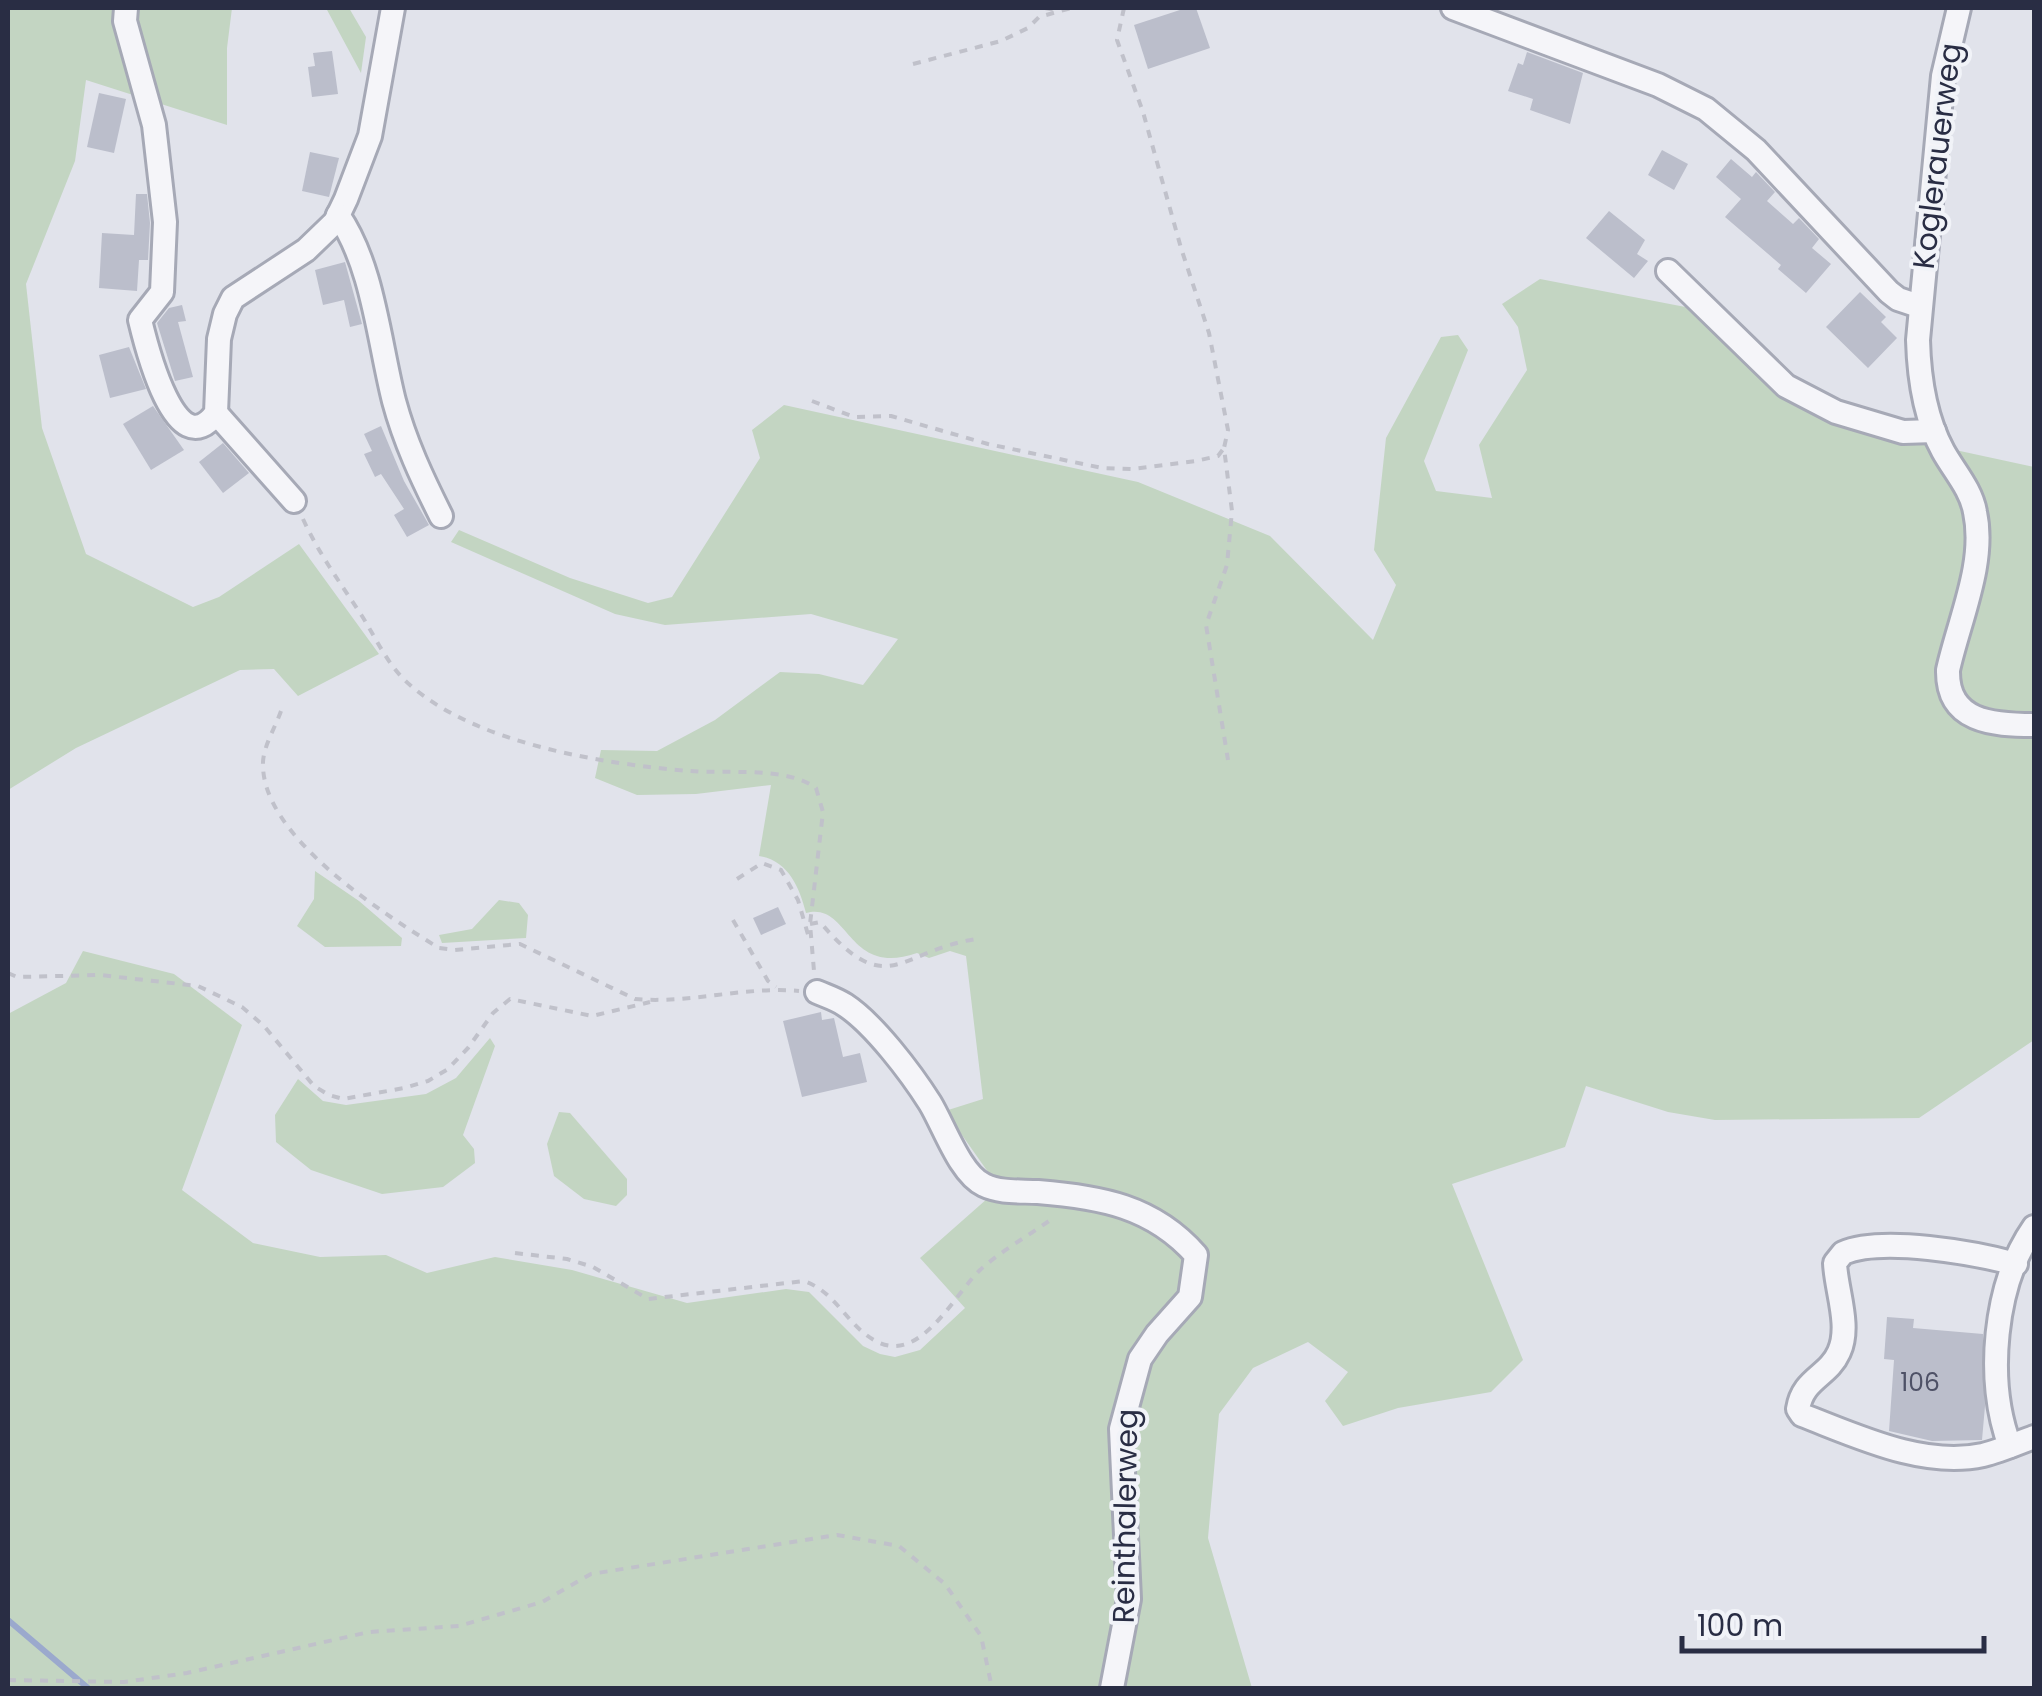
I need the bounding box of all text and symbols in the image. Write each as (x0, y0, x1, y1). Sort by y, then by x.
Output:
street label: Koglerauerweg (1902, 41, 1972, 271)
house number: 106 (1900, 1365, 1940, 1400)
street label: Reinthalerweg (1102, 1408, 1148, 1624)
scale bar (1682, 1591, 1984, 1653)
text: 100 m (1697, 1604, 1783, 1647)

